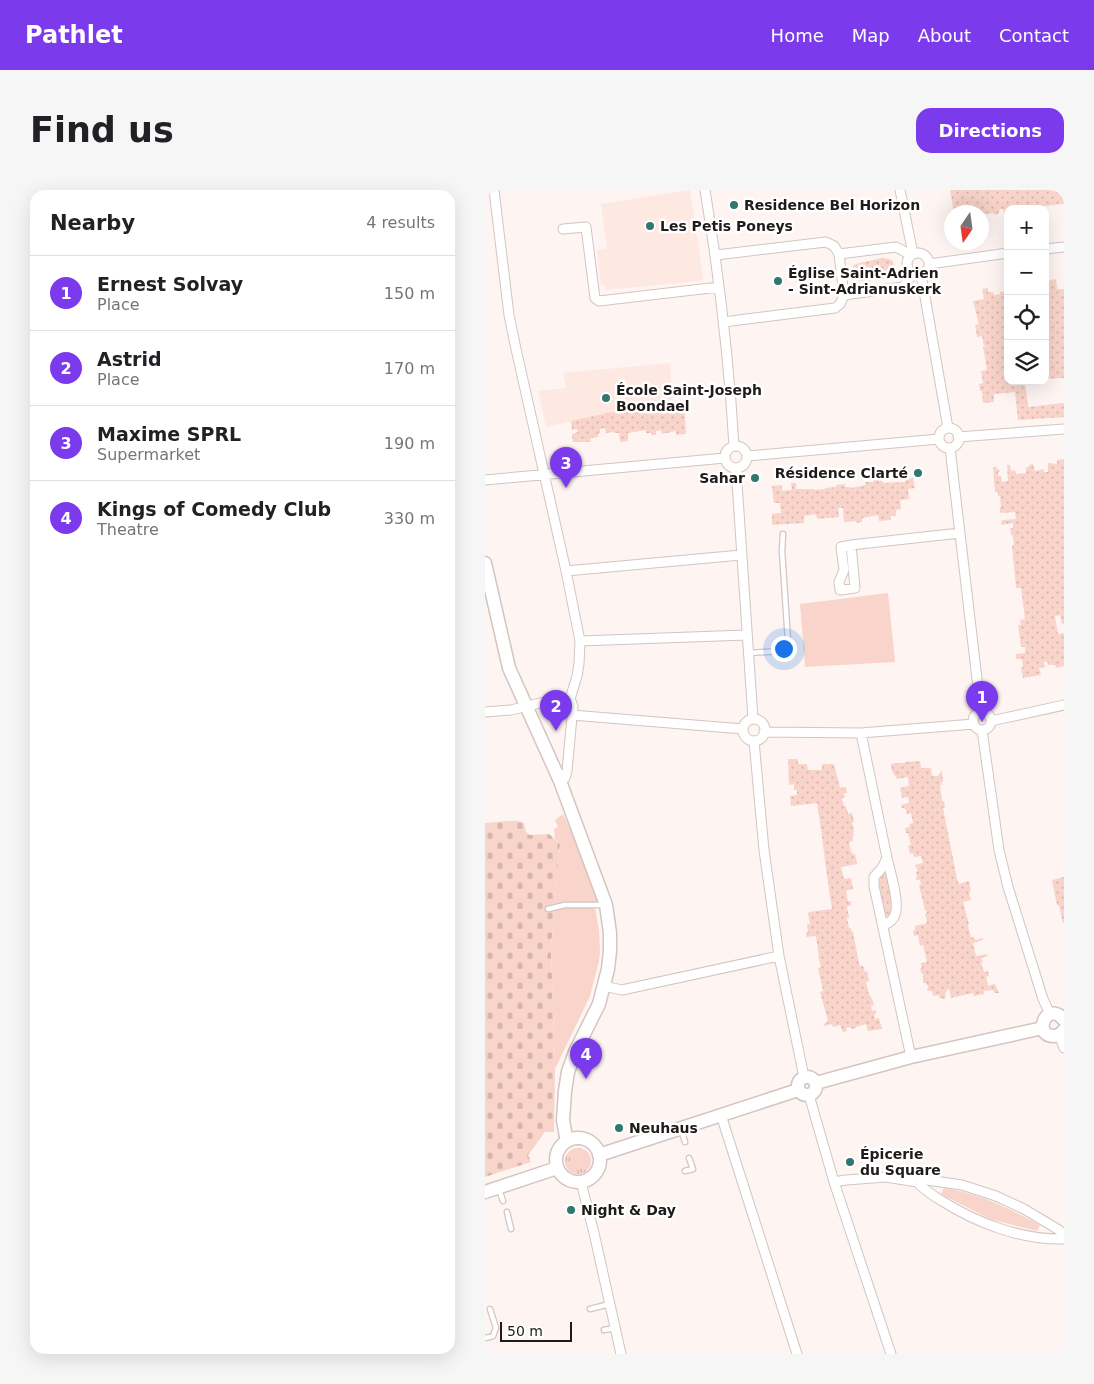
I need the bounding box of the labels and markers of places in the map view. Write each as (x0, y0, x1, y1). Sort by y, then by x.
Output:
place label: Residence Bel Horizon (744, 197, 920, 213)
marker: Residence Bel Horizon (728, 199, 740, 211)
place label: Les Petis Poneys (660, 218, 793, 234)
marker: Les Petis Poneys (644, 220, 656, 232)
place label: Église Saint-Adrien - Sint-Adrianuskerk (788, 265, 942, 297)
marker: Église Saint-Adrien - Sint-Adrianuskerk (772, 275, 784, 287)
place label: École Saint-Joseph Boondael (616, 382, 762, 414)
marker: École Saint-Joseph Boondael (600, 392, 612, 404)
pin: 3 (550, 447, 582, 488)
place label: Résidence Clarté (775, 465, 908, 481)
marker: Résidence Clarté (912, 467, 924, 479)
place label: Sahar (699, 470, 745, 486)
marker: Sahar (749, 472, 761, 484)
pin: 1 (966, 681, 998, 722)
pin: 2 (540, 690, 572, 731)
pin: 4 (570, 1038, 602, 1079)
place label: Neuhaus (629, 1120, 698, 1136)
marker: Neuhaus (613, 1122, 625, 1134)
place label: Épicerie du Square (860, 1146, 941, 1178)
marker: Épicerie du Square (844, 1156, 856, 1168)
place label: Night & Day (581, 1202, 676, 1218)
marker: Night & Day (565, 1204, 577, 1216)

